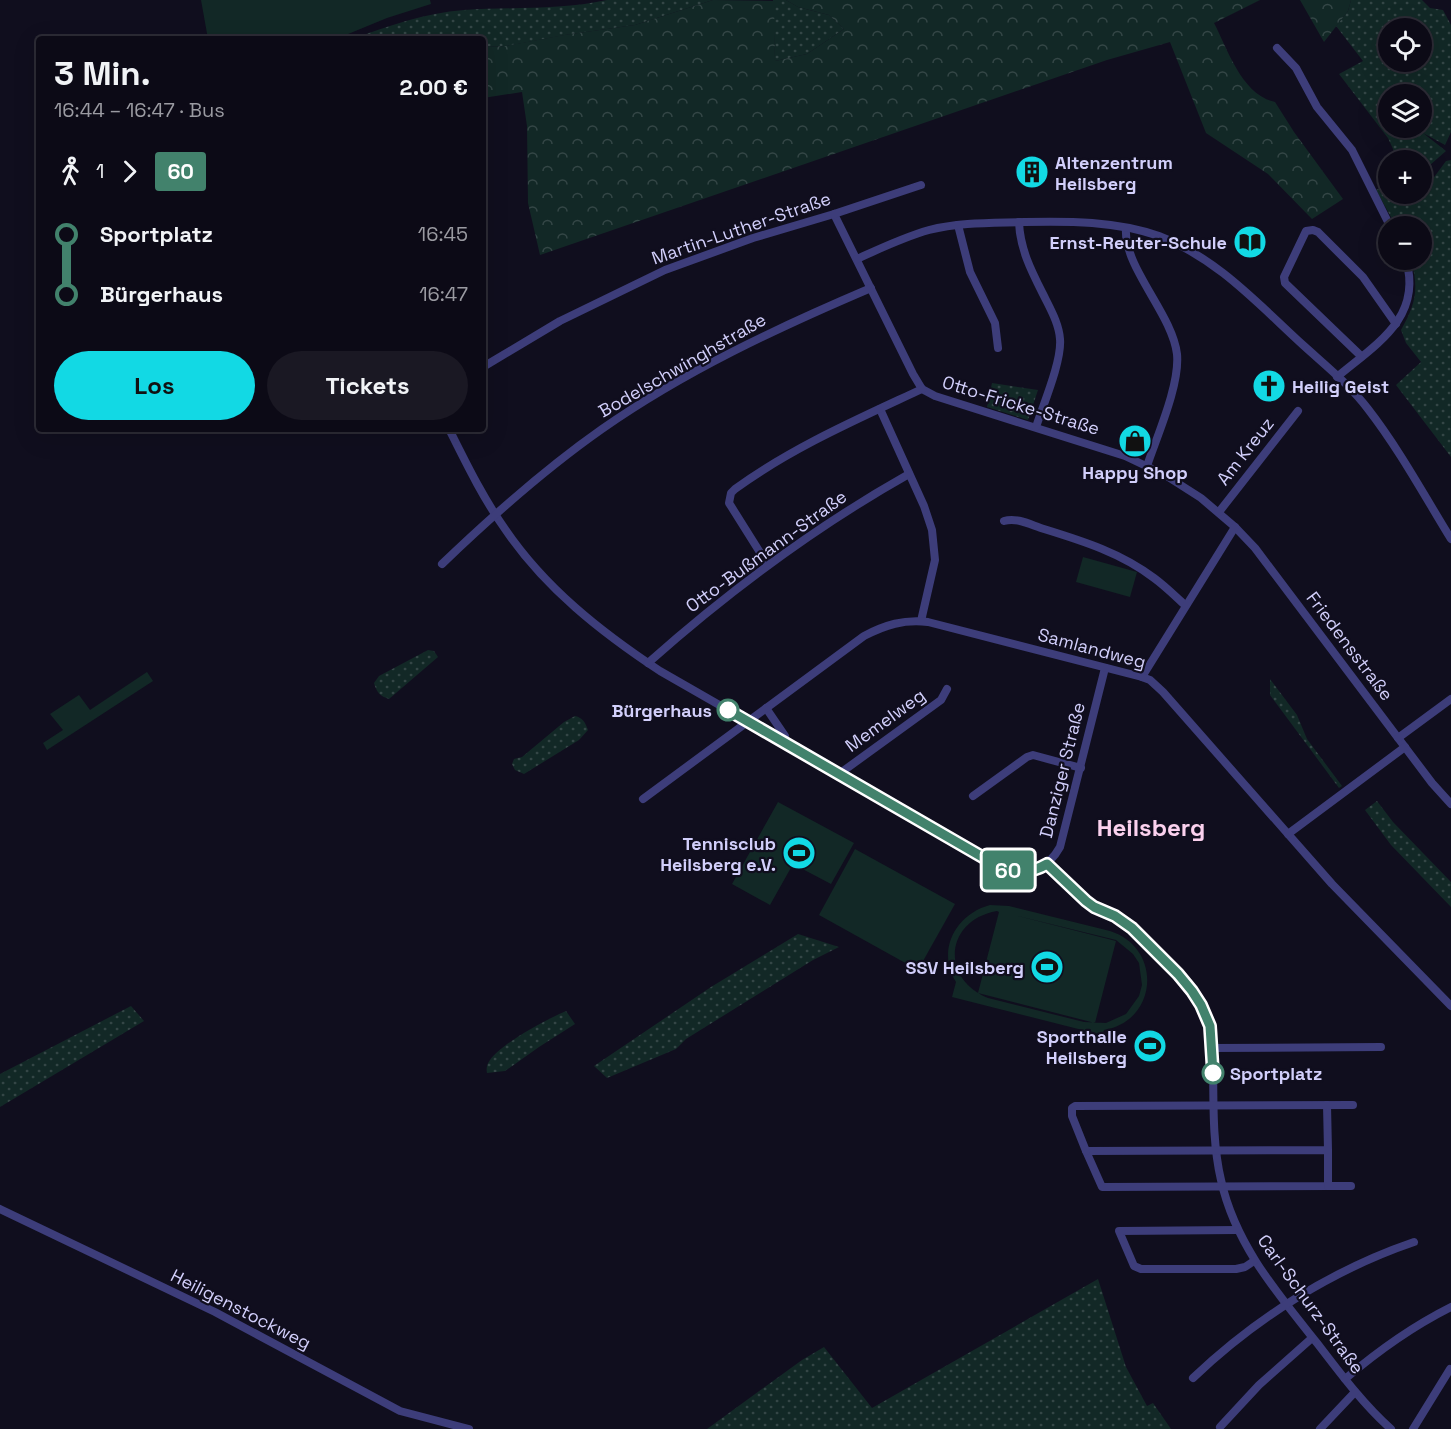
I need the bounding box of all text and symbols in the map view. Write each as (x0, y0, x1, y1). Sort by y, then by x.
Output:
map controls (1378, 18, 1432, 270)
button: locate (1378, 18, 1432, 72)
text: 3 Min. (54, 53, 151, 95)
text: 2.00 € (400, 73, 468, 101)
button: layers (1378, 84, 1432, 138)
text: 16:44 – 16:47 · Bus (54, 97, 225, 123)
button: + (1378, 150, 1432, 204)
place label: Altenzentrum Heilsberg (1055, 151, 1173, 195)
building icon: Altenzentrum Heilsberg (1014, 154, 1050, 190)
icon: walk (54, 155, 87, 188)
icon: forward (113, 155, 146, 188)
text: 1 (96, 158, 104, 184)
text: 60 (167, 158, 194, 185)
street label: Martin-Luther-Straße (648, 187, 834, 269)
button: − (1378, 216, 1432, 270)
text: Sportplatz (100, 220, 213, 248)
text: 16:45 (418, 221, 468, 247)
library icon: Ernst-Reuter-Schule (1232, 224, 1268, 260)
place label: Ernst-Reuter-Schule (1049, 231, 1227, 254)
text: Bürgerhaus (100, 280, 223, 308)
text: 16:47 (419, 281, 468, 307)
street label: Bodelschwinghstraße (594, 308, 770, 422)
button: Los (54, 351, 255, 420)
button: Tickets (267, 351, 468, 420)
church icon: Heilig Geist (1251, 368, 1287, 404)
street label: Otto-Fricke-Straße (940, 370, 1102, 440)
place label: Heilig Geist (1292, 375, 1389, 398)
street label: Am Kreuz (1211, 412, 1279, 490)
shop icon: Happy Shop (1117, 423, 1153, 459)
place label: Happy Shop (1082, 461, 1188, 484)
street label: Otto-Bußmann-Straße (681, 485, 851, 617)
street label: Friedensstraße (1301, 587, 1399, 705)
street label: Samlandweg (1036, 623, 1148, 673)
street label: Memelweg (841, 683, 929, 757)
place label: Bürgerhaus (611, 699, 712, 722)
marker: Bürgerhaus (717, 699, 739, 721)
street label: Danziger Straße (1034, 700, 1090, 840)
district label: Heilsberg (1097, 812, 1205, 843)
place label: Tennisclub Heilsberg e.V. (660, 832, 776, 876)
sports icon: Tennisclub Heilsberg e.V. (781, 835, 817, 871)
line badge: 60 (981, 850, 1035, 890)
text: 60 (995, 857, 1021, 884)
sports icon: SSV Heilsberg (1029, 949, 1065, 985)
place label: SSV Heilsberg (906, 956, 1024, 979)
place label: Sporthalle Heilsberg (1037, 1025, 1127, 1069)
sports icon: Sporthalle Heilsberg (1132, 1028, 1168, 1064)
marker: Sportplatz (1202, 1062, 1224, 1084)
place label: Sportplatz (1230, 1062, 1322, 1085)
street label: Carl-Schurz-Straße (1253, 1230, 1369, 1378)
street label: Heiligenstockweg (167, 1264, 315, 1354)

